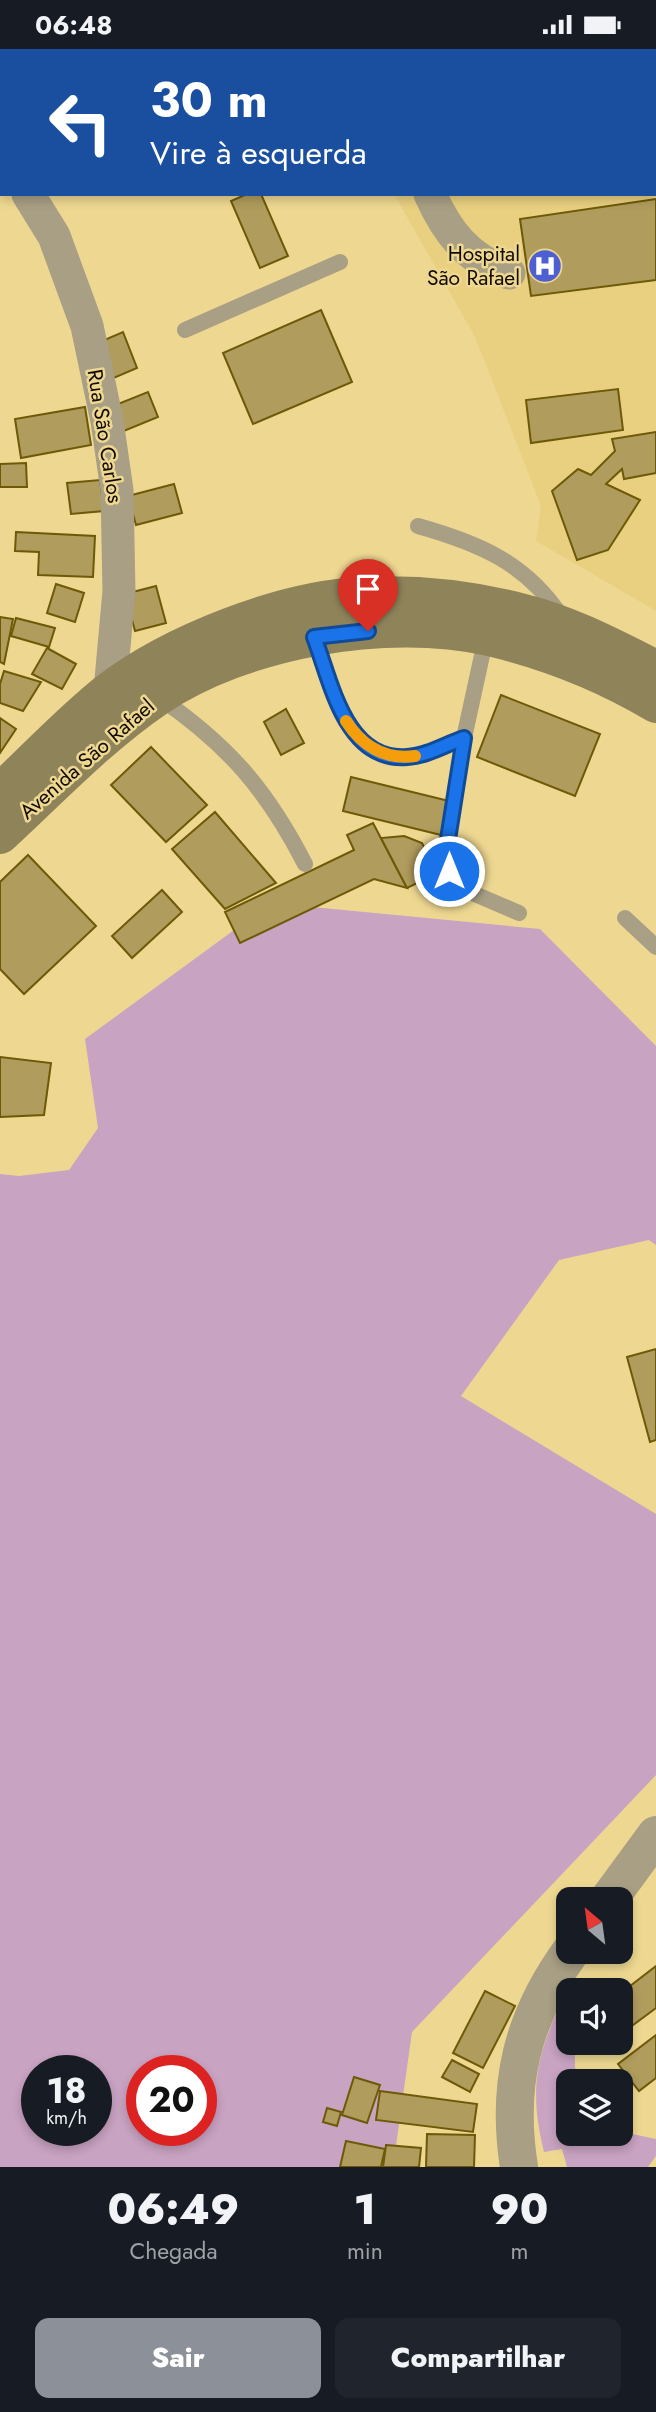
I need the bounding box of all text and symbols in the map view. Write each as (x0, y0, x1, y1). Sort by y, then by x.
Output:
text: 06:48 (35, 6, 112, 44)
text: 30 m (150, 65, 268, 135)
icon: left (35, 77, 126, 168)
text: Vire à esquerda (150, 130, 367, 176)
place label: Hospital São Rafael (427, 239, 520, 293)
hospital icon: Hospital São Rafael (526, 247, 564, 285)
street label: Rua São Carlos (80, 367, 130, 505)
pin (338, 559, 398, 631)
icon: arrive (349, 570, 387, 608)
street label: Avenida São Rafael (13, 692, 161, 826)
position arrow (412, 834, 486, 908)
north arrow (556, 1887, 634, 1963)
map controls (556, 1887, 633, 2146)
button: sound (556, 1978, 633, 2055)
speed limit sign: 20 (126, 2055, 217, 2146)
text: 18 (47, 2066, 86, 2116)
button: layers (556, 2069, 633, 2146)
text: km/h (46, 2105, 87, 2131)
text: 06:49 (108, 2179, 239, 2240)
text: 1 (354, 2179, 376, 2240)
text: 90 (491, 2179, 548, 2240)
text: Chegada (129, 2234, 217, 2268)
text: min (347, 2234, 383, 2268)
text: m (510, 2234, 528, 2268)
button: Sair (35, 2318, 321, 2398)
button: Compartilhar (335, 2318, 621, 2398)

